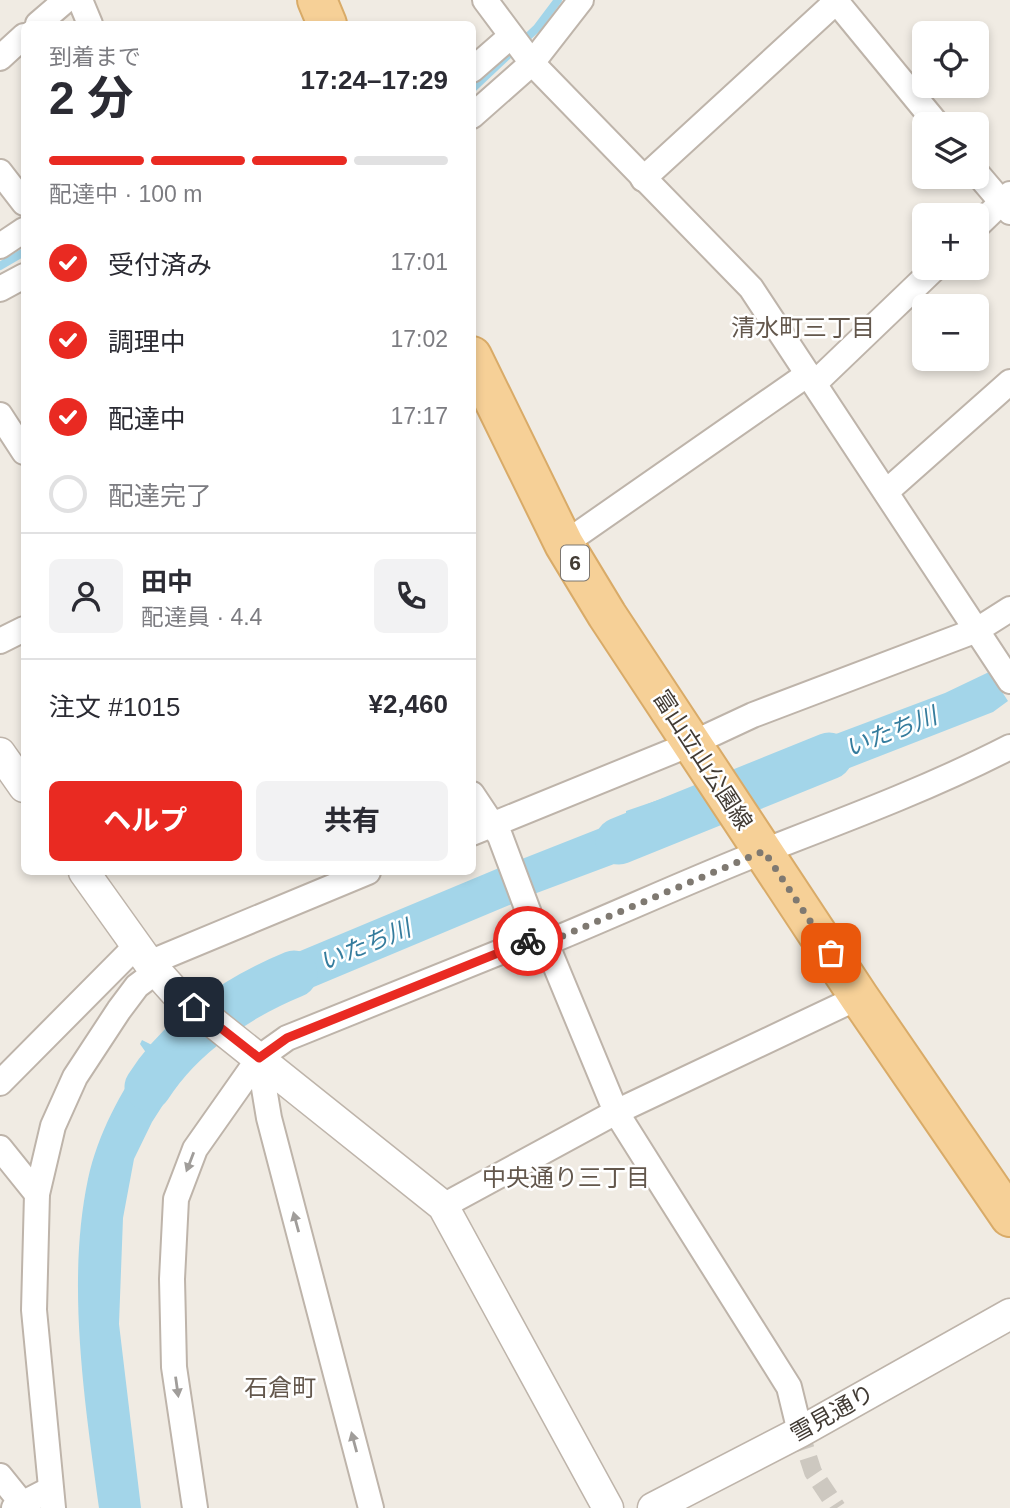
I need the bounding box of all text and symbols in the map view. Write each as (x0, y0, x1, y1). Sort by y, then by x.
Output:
map controls (912, 21, 989, 371)
button: locate (912, 21, 989, 98)
text: 到着まで (49, 44, 141, 70)
text: 17:24–17:29 (301, 65, 448, 95)
text: 2 分 (49, 72, 133, 124)
button: layers (912, 112, 989, 189)
text: 配達中 · 100 m (49, 181, 202, 207)
button: + (912, 203, 989, 280)
icon: check (49, 244, 87, 282)
text: 17:01 (390, 249, 448, 275)
text: 受付済み (108, 250, 212, 280)
button: − (912, 294, 989, 371)
district label: 清水町三丁目 (731, 314, 875, 341)
icon: check (49, 321, 87, 359)
text: 17:02 (390, 326, 448, 352)
text: 調理中 (108, 327, 186, 357)
icon: check (49, 398, 87, 436)
text: 17:17 (390, 403, 448, 429)
text: 配達中 (108, 404, 186, 434)
text: 配達完了 (108, 481, 212, 511)
road number: 6 (561, 546, 589, 580)
button: person (49, 559, 123, 633)
button: phone (374, 559, 448, 633)
text: 田中 (141, 567, 193, 597)
text: 配達員 · 4.4 (141, 604, 262, 630)
street label: 富山立山公園線 (648, 685, 758, 835)
text: ¥2,460 (368, 689, 448, 719)
text: 注文 #1015 (49, 692, 181, 722)
water label: いたち川 (841, 701, 943, 761)
button: ヘルプ (49, 781, 242, 861)
button: 共有 (256, 781, 448, 861)
courier (493, 906, 563, 976)
water label: いたち川 (315, 913, 417, 975)
icon: bike (509, 922, 547, 960)
pin (801, 923, 861, 983)
icon: bag (812, 934, 850, 972)
pin (164, 977, 224, 1037)
icon: home (175, 988, 213, 1026)
one-way arrow (185, 1152, 196, 1173)
district label: 中央通り三丁目 (482, 1164, 650, 1191)
one-way arrow (290, 1211, 301, 1233)
district label: 石倉町 (244, 1374, 316, 1401)
one-way arrow (172, 1376, 183, 1398)
street label: 雪見通り (785, 1379, 879, 1447)
one-way arrow (348, 1431, 359, 1453)

